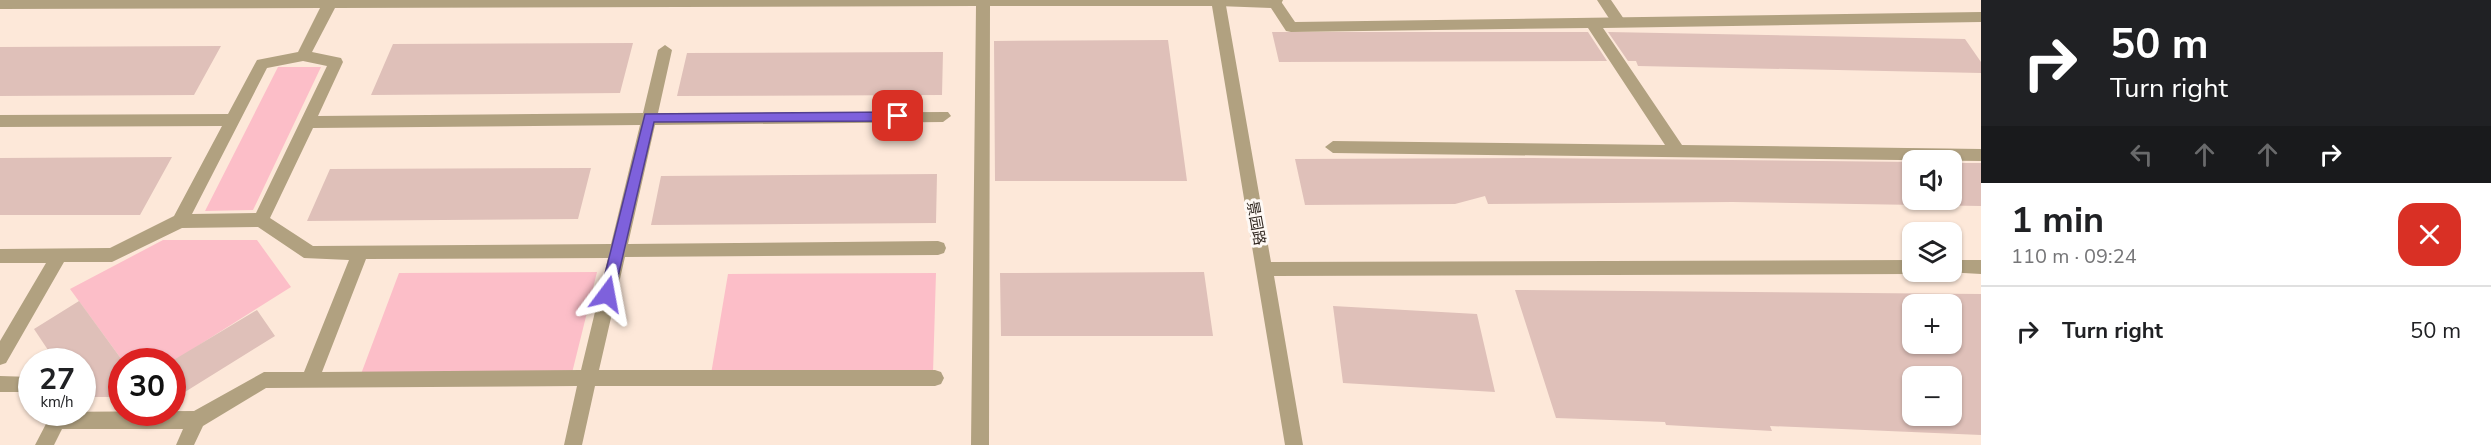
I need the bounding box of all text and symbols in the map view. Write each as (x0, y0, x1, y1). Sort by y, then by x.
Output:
text: 50 m (2110, 16, 2209, 73)
icon: right (2011, 24, 2089, 102)
text: Turn right (2110, 70, 2228, 107)
pin (872, 90, 923, 141)
icon: arrive (881, 99, 914, 132)
icon: left (2125, 138, 2158, 171)
icon: ahead (2188, 138, 2221, 171)
icon: ahead (2251, 138, 2284, 171)
icon: right (2314, 138, 2347, 171)
map controls (1902, 150, 1962, 426)
button: sound (1902, 150, 1962, 210)
text: 1 min (2011, 196, 2104, 245)
street label: 景园路 (1242, 199, 1270, 247)
button: close (2398, 203, 2461, 266)
button: layers (1902, 222, 1962, 282)
text: 110 m · 09:24 (2011, 243, 2137, 270)
position arrow (575, 262, 639, 326)
button: + (1902, 294, 1962, 354)
icon: right (2011, 315, 2044, 348)
text: Turn right (2062, 316, 2163, 346)
text: 50 m (2410, 316, 2461, 346)
speed limit sign: 30 (108, 348, 186, 426)
text: 27 (39, 359, 75, 400)
button: − (1902, 366, 1962, 426)
text: km/h (40, 392, 74, 412)

